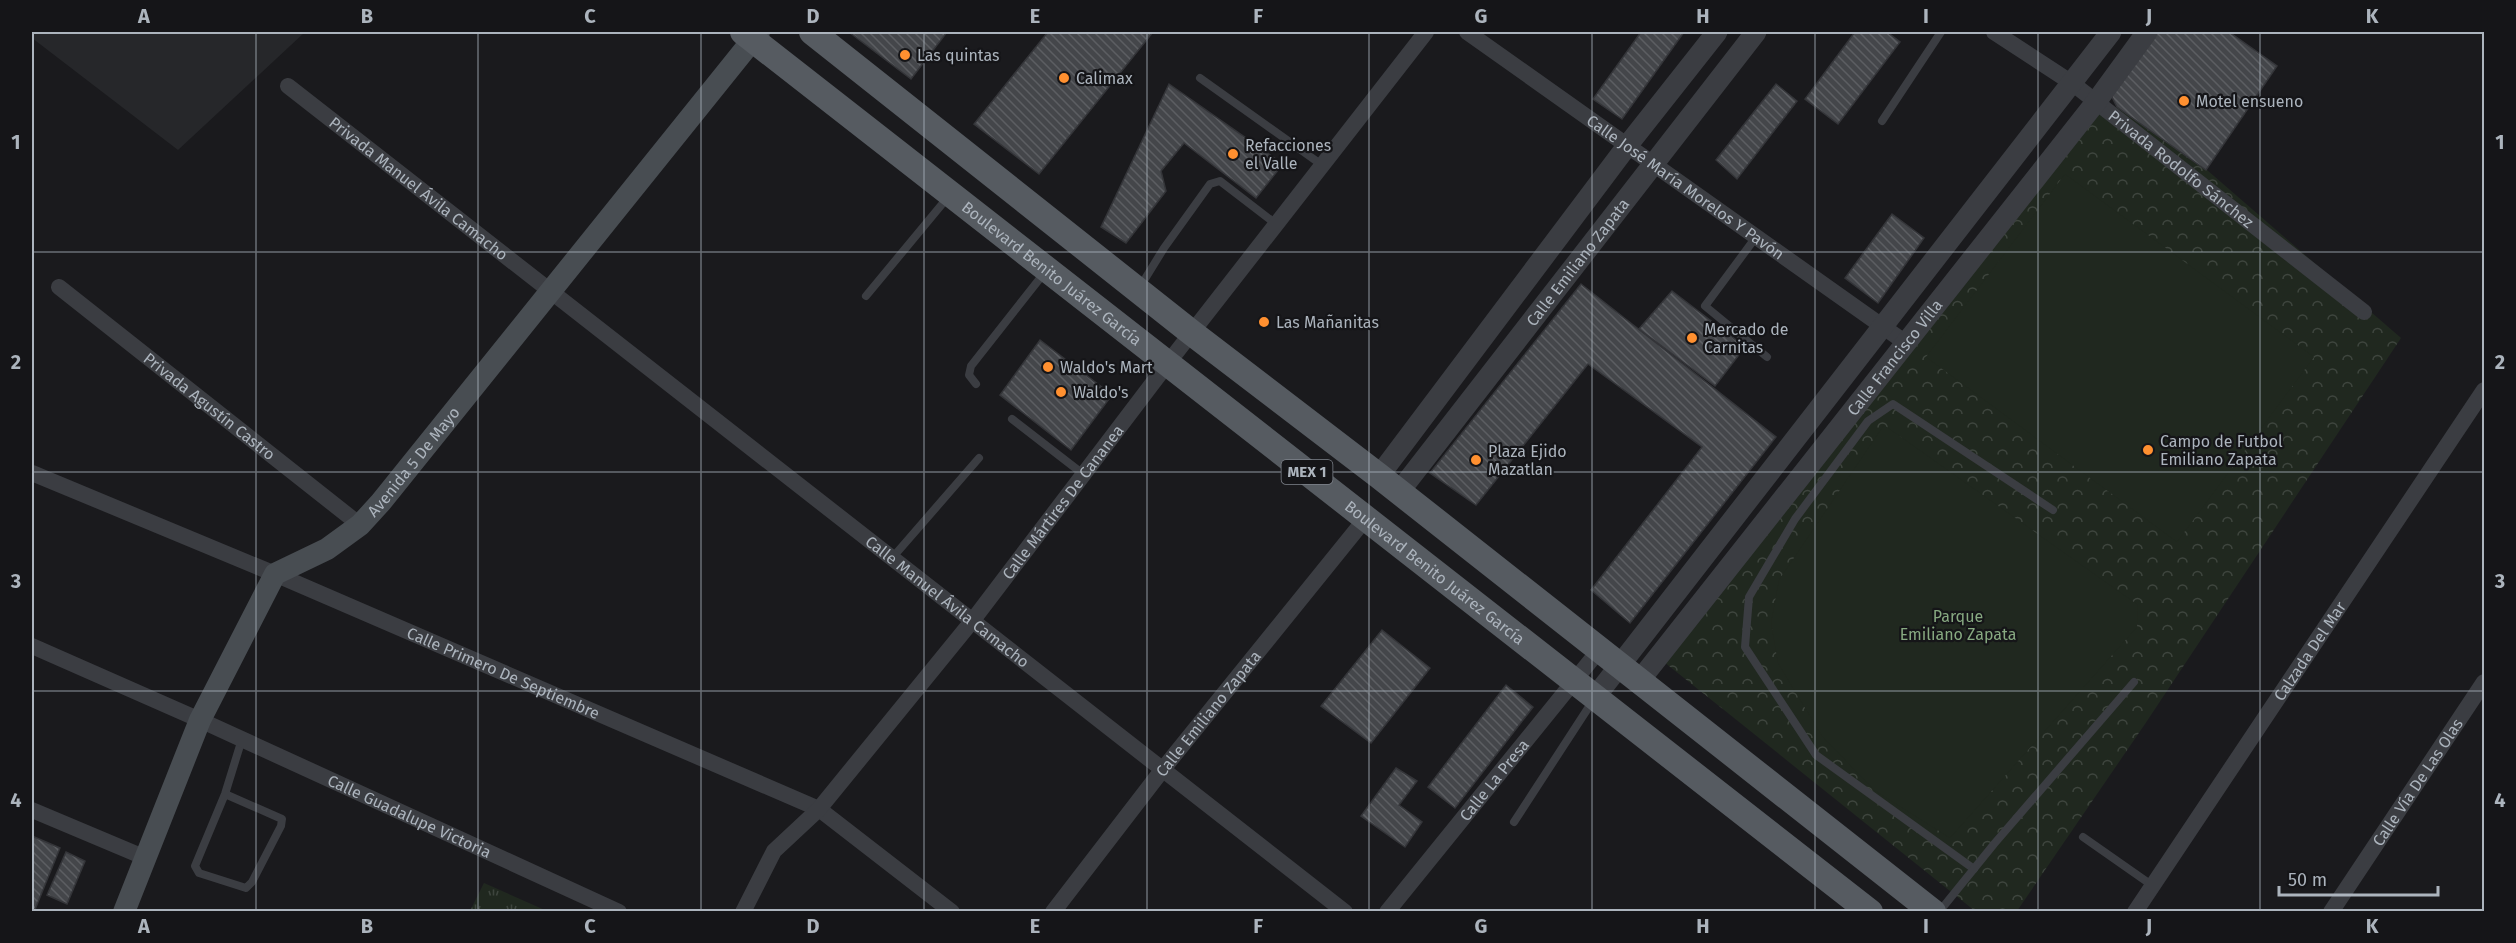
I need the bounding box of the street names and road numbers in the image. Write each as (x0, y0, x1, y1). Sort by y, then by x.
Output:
street label: Privada Rodolfo Sánchez (2104, 106, 2257, 232)
street label: Calle José María Morelos Y Pavón (1583, 111, 1788, 264)
street label: Privada Manuel Ávila Camacho (325, 113, 512, 264)
street label: Calle Emiliano Zapata (1522, 195, 1633, 330)
street label: Boulevard Benito Juárez García (958, 198, 1145, 350)
street label: Calle Francisco Villa (1843, 296, 1947, 420)
street label: Privada Agustín Castro (140, 349, 279, 464)
street label: Avenida 5 De Mayo (363, 403, 464, 521)
street label: Calle Mártires De Cananea (998, 421, 1128, 583)
road number: MEX 1 (1282, 460, 1332, 484)
street label: Boulevard Benito Juárez García (1341, 497, 1528, 649)
street label: Calle Manuel Ávila Camacho (861, 532, 1033, 672)
street label: Calzada Del Mar (2270, 597, 2350, 705)
street label: Calle Primero De Septiembre (404, 623, 603, 723)
street label: Calle Emiliano Zapata (1152, 647, 1265, 780)
street label: Calle Vía De Las Olas (2369, 715, 2467, 850)
street label: Calle La Presa (1456, 735, 1533, 825)
street label: Calle Guadalupe Victoria (324, 771, 494, 862)

